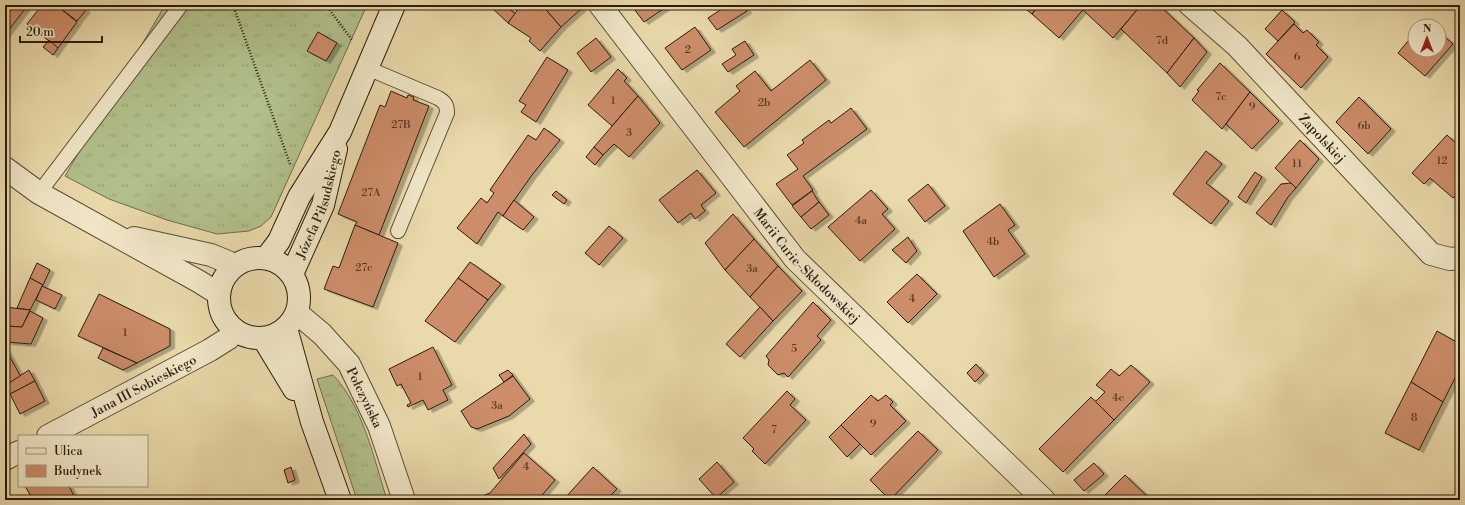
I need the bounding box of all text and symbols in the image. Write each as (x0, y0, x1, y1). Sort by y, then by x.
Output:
scale bar (20, 18, 102, 44)
north arrow (1407, 18, 1447, 58)
text: N (1423, 22, 1432, 36)
text: 20 m (26, 25, 54, 40)
house number: 7d (1156, 34, 1169, 48)
house number: 2 (685, 43, 691, 57)
house number: 6 (1294, 50, 1301, 64)
house number: 7e (1215, 90, 1227, 104)
house number: 1 (611, 94, 616, 108)
house number: 2b (758, 96, 770, 110)
house number: 9 (1249, 100, 1256, 114)
street label: Zapolskiej (1295, 111, 1349, 166)
house number: 27B (391, 118, 411, 132)
house number: 6b (1358, 119, 1370, 133)
house number: 3 (626, 126, 632, 140)
street label: Józefa Piłsudskiego (292, 148, 345, 263)
house number: 12 (1436, 154, 1448, 168)
house number: 11 (1292, 157, 1302, 171)
house number: 27A (361, 186, 381, 200)
street label: Marii Curie-Skłodowskiej (750, 205, 863, 327)
house number: 4a (855, 214, 867, 228)
house number: 4b (987, 235, 999, 249)
house number: 27c (355, 261, 373, 275)
house number: 3a (746, 262, 758, 276)
house number: 4 (909, 292, 916, 306)
house number: 1 (123, 326, 128, 340)
house number: 5 (791, 342, 797, 356)
street label: Jana III Sobieskiego (88, 352, 199, 421)
street label: Połczyńska (343, 365, 386, 431)
house number: 1 (418, 370, 423, 384)
house number: 4c (1112, 391, 1124, 405)
house number: 3a (491, 399, 503, 413)
house number: 8 (1411, 411, 1418, 425)
house number: 9 (870, 417, 877, 431)
house number: 7 (771, 423, 777, 437)
legend (18, 435, 148, 487)
text: Ulica (54, 444, 83, 459)
house number: 4 (523, 460, 530, 474)
text: Budynek (53, 464, 102, 479)

